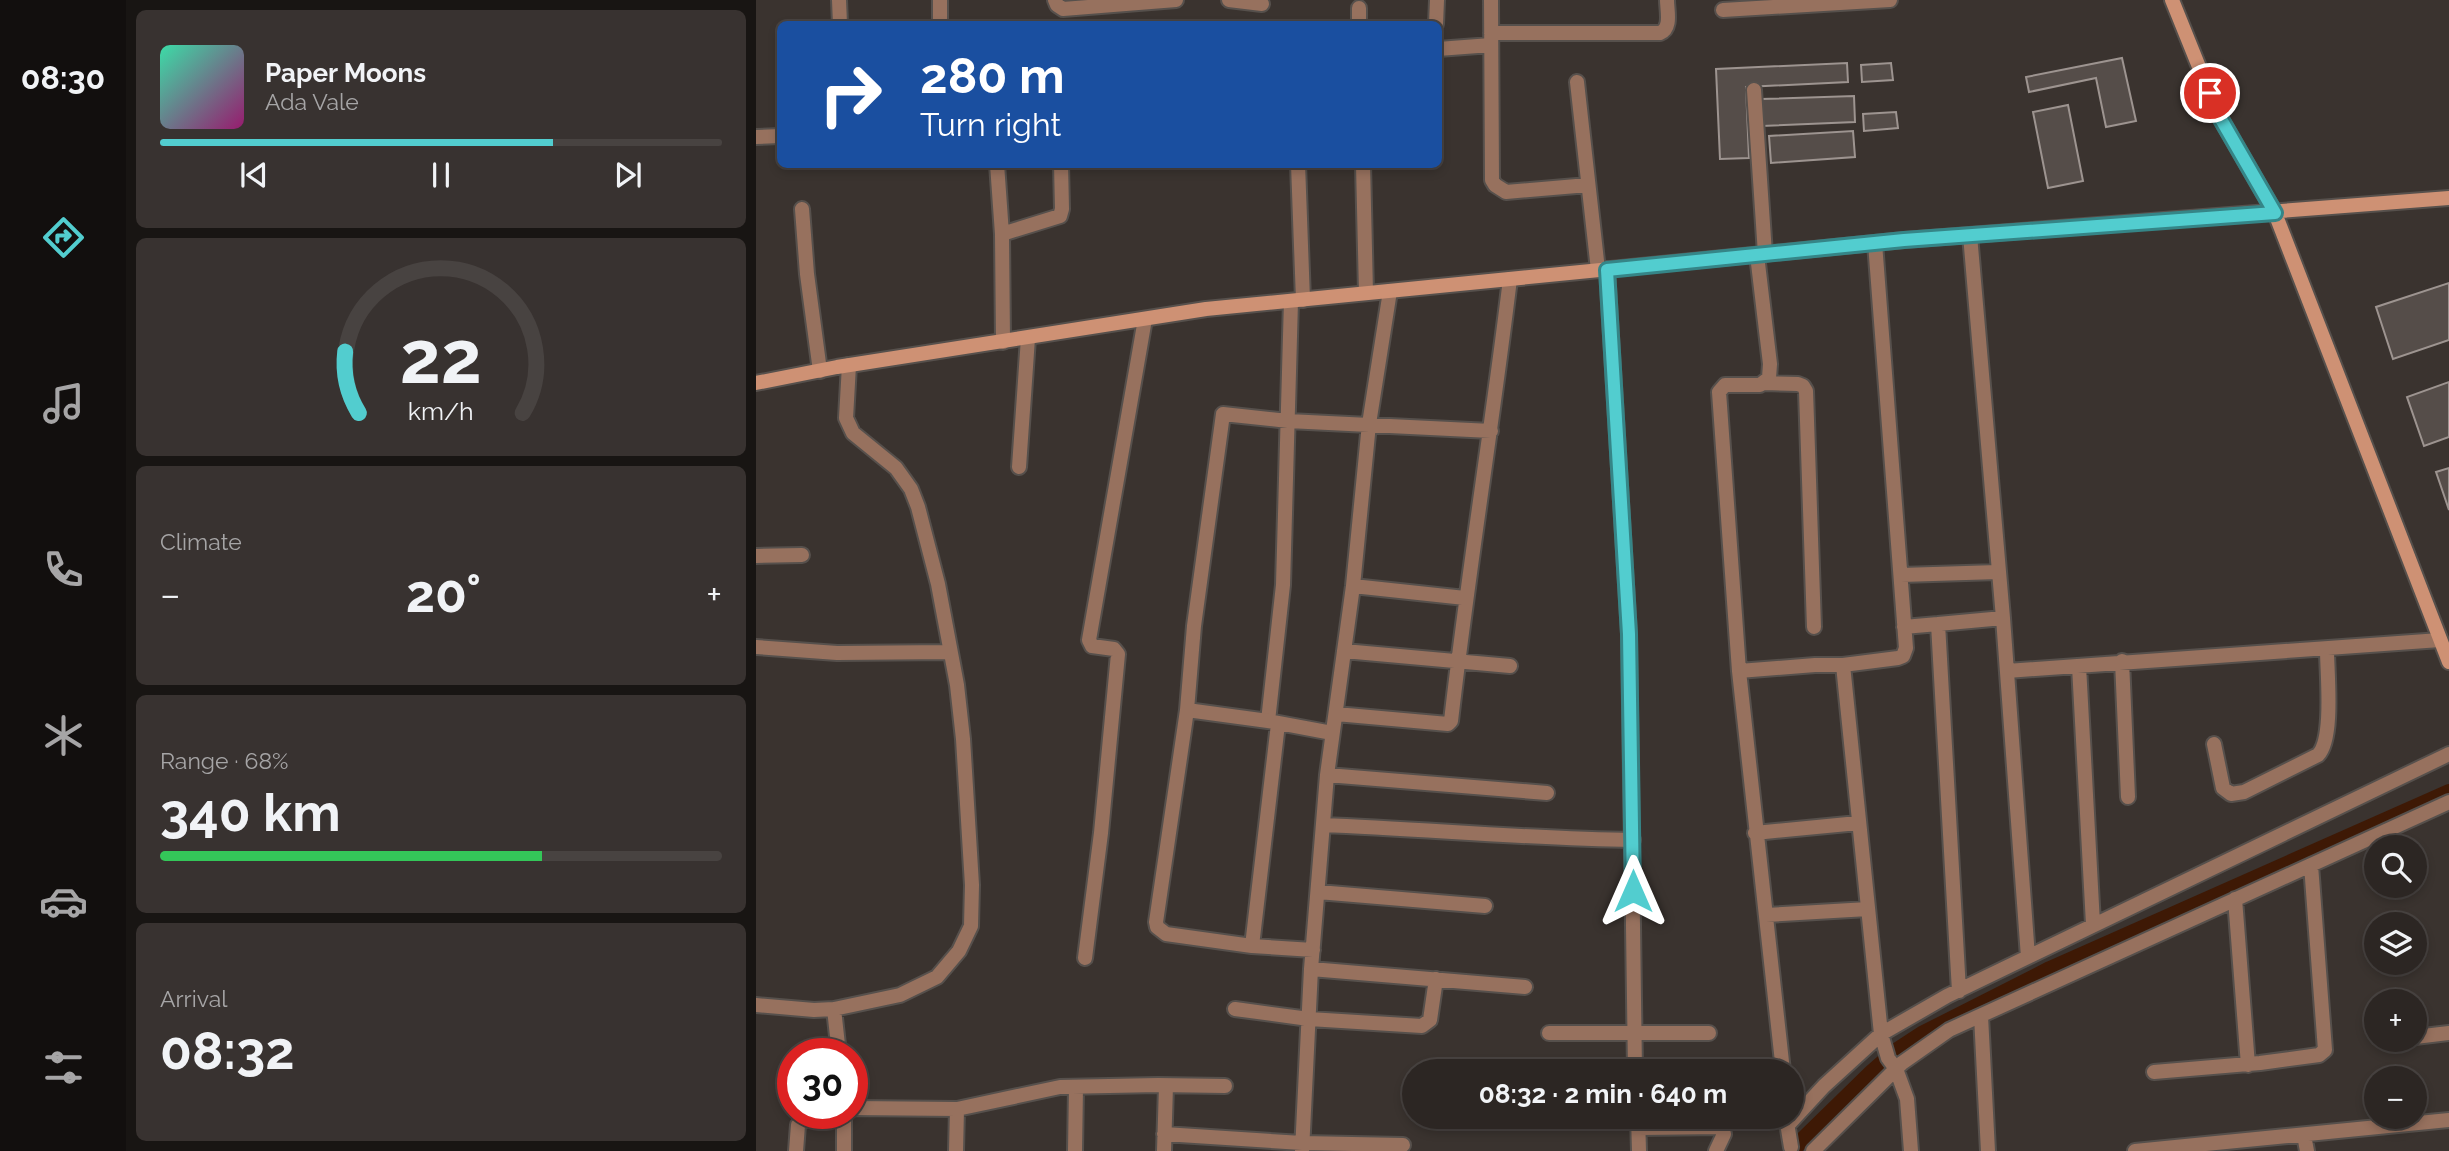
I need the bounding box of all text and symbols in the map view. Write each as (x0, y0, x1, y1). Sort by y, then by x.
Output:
text: 280 m (920, 47, 1065, 104)
icon: right (805, 49, 896, 140)
text: Paper Moons (265, 58, 426, 88)
text: 08:30 (21, 59, 105, 96)
pin (2180, 63, 2240, 123)
icon: arrive (2191, 74, 2229, 112)
text: Ada Vale (265, 88, 359, 115)
text: Turn right (920, 106, 1061, 143)
icon: previous (235, 156, 273, 194)
icon: pause (422, 156, 460, 194)
icon: next (609, 156, 647, 194)
icon: directions (39, 213, 88, 262)
text: 22 (400, 316, 482, 401)
icon: music (39, 379, 88, 428)
text: km/h (408, 396, 474, 426)
text: Climate (160, 528, 242, 555)
icon: phone (39, 545, 88, 594)
text: 20° (406, 563, 481, 624)
text: − (160, 572, 180, 617)
text: + (706, 572, 722, 617)
icon: climate (39, 711, 88, 760)
text: Range · 68% (160, 747, 289, 774)
text: 340 km (160, 782, 341, 843)
map controls (2364, 835, 2427, 1129)
button: search (2364, 835, 2427, 898)
position arrow (1596, 854, 1670, 928)
icon: car (39, 877, 88, 926)
button: layers (2364, 912, 2427, 975)
text: Arrival (160, 985, 227, 1012)
button: + (2364, 989, 2427, 1052)
text: 08:32 (160, 1020, 295, 1081)
speed limit sign: 30 (777, 1038, 868, 1129)
icon: filters (39, 1043, 88, 1092)
button: − (2364, 1066, 2427, 1129)
text: 08:32 · 2 min · 640 m (1479, 1079, 1727, 1109)

